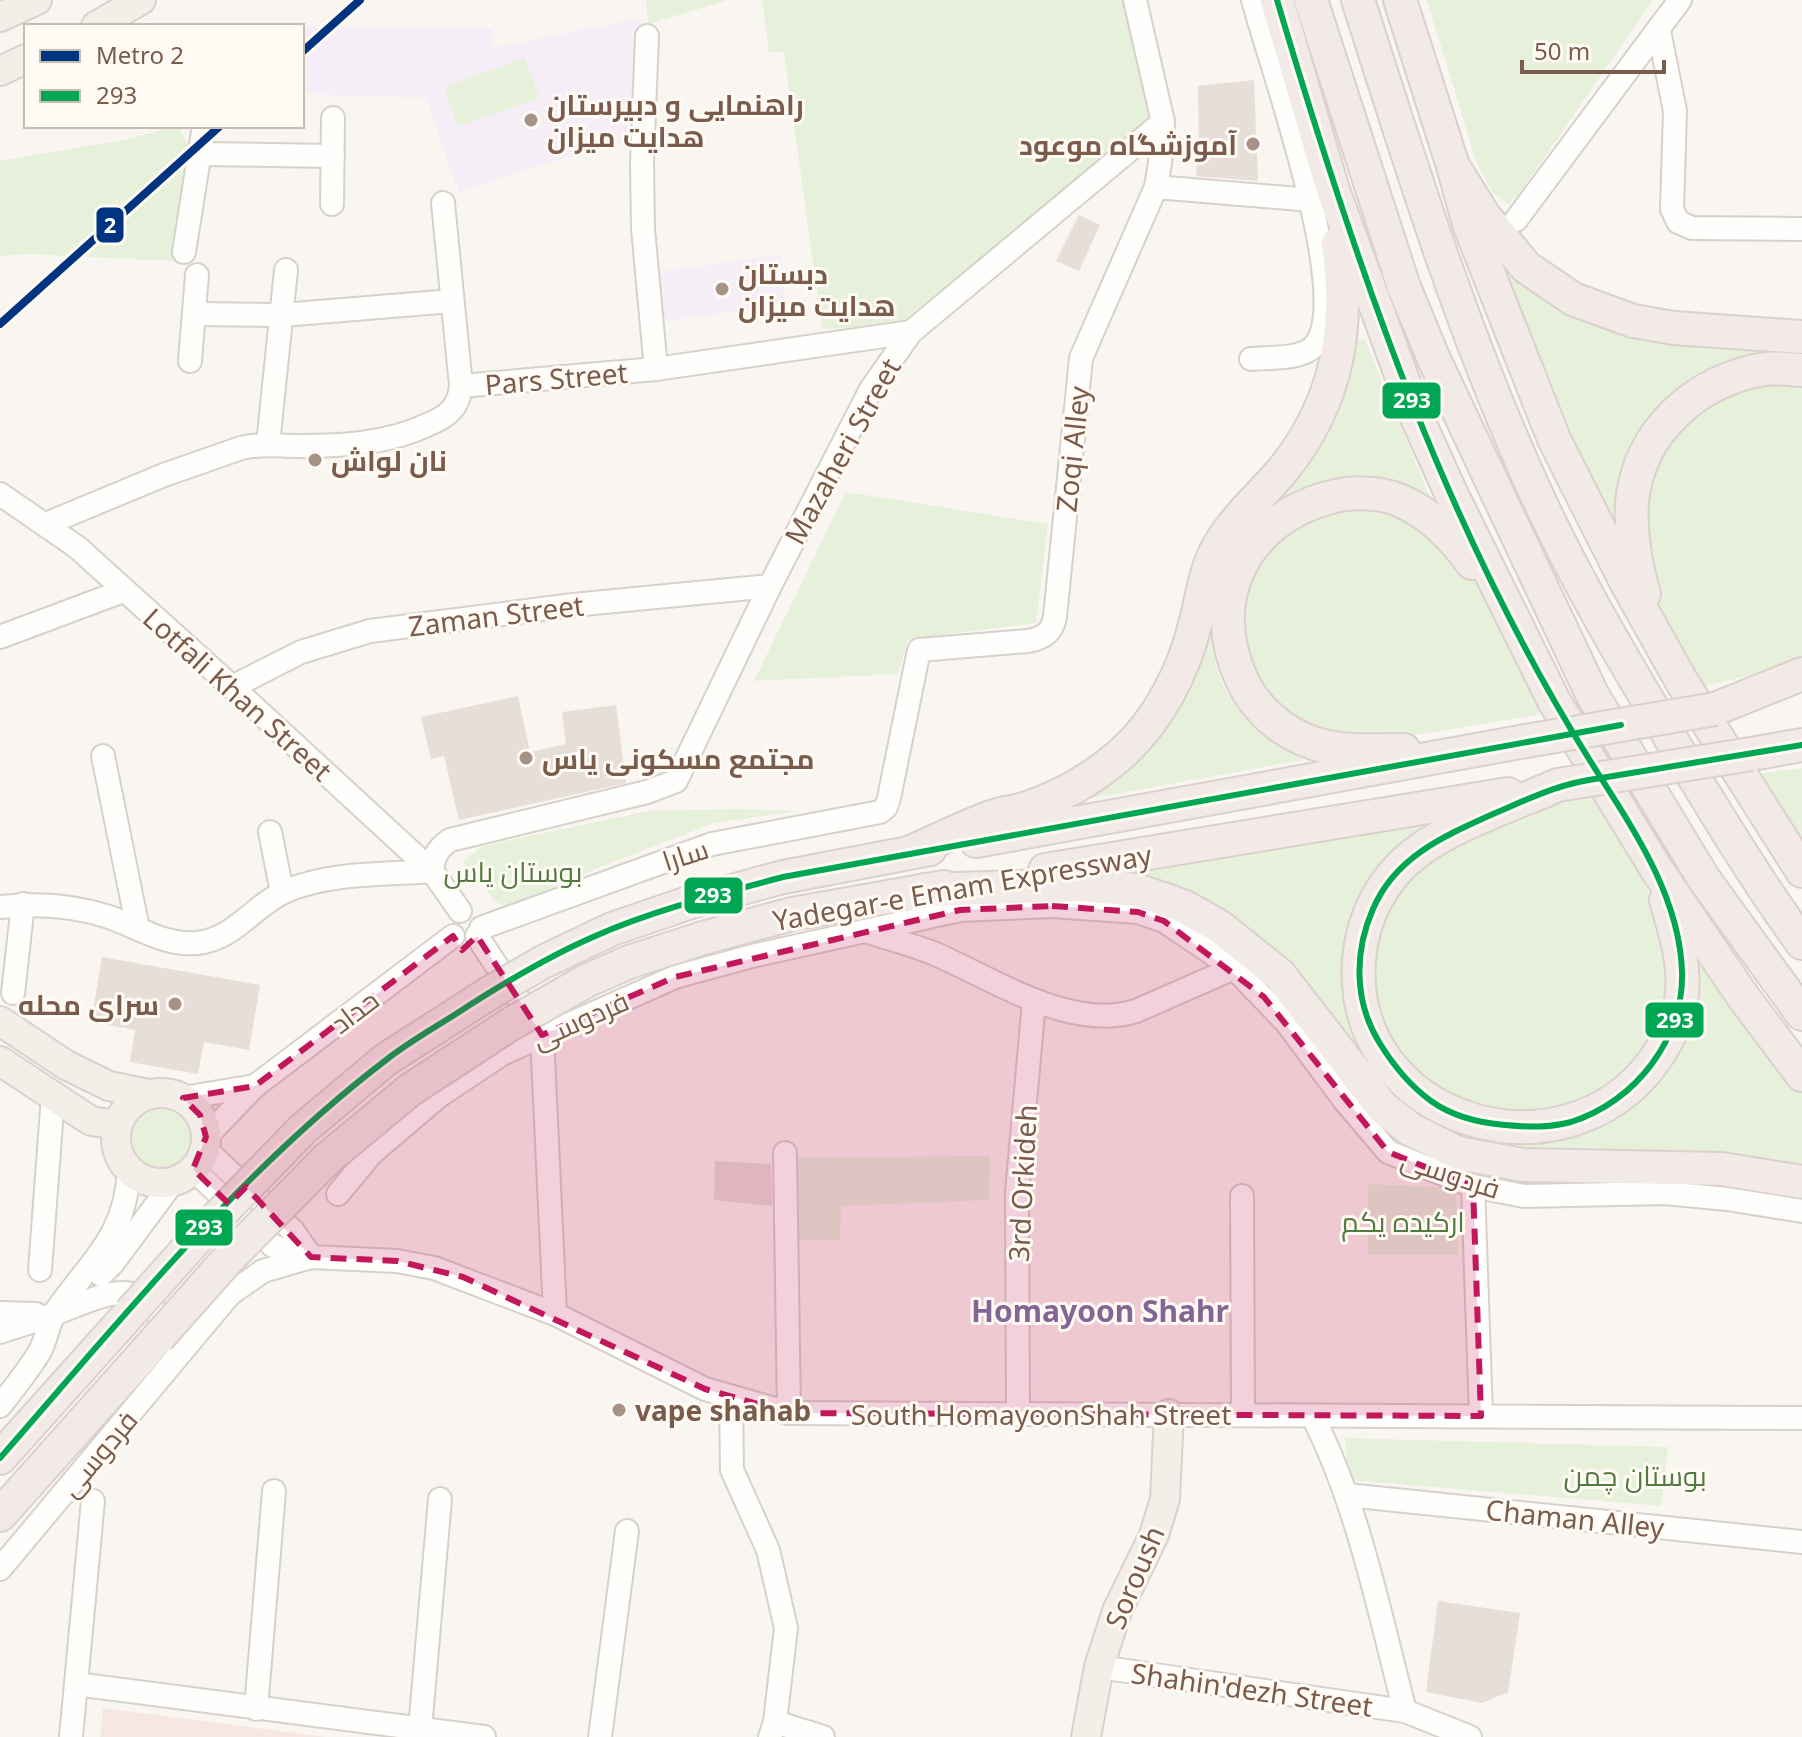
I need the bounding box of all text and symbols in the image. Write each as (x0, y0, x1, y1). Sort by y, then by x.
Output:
legend (24, 24, 304, 128)
scale bar (1522, 24, 1664, 74)
text: 50 m (1534, 34, 1590, 67)
text: Metro 2 (96, 38, 184, 71)
text: 293 (96, 78, 137, 111)
place label: راهنمایی و دبیرستان هدایت میزان (547, 85, 804, 155)
marker: راهنمایی و دبیرستان هدایت میزان (522, 111, 540, 129)
place label: آموزشگاه موعود (1019, 125, 1237, 163)
marker: آموزشگاه موعود (1244, 135, 1262, 153)
line badge: 2 (95, 206, 125, 244)
text: 2 (104, 209, 116, 239)
place label: دبستان هدایت میزان (738, 254, 896, 324)
marker: دبستان هدایت میزان (713, 280, 731, 298)
street label: Mazaheri Street (775, 351, 909, 551)
street label: Pars Street (483, 353, 629, 403)
line badge: 293 (1381, 381, 1442, 420)
street label: Zoqi Alley (1046, 383, 1098, 514)
text: 293 (1393, 384, 1431, 414)
place label: نان لواش (331, 441, 447, 479)
marker: نان لواش (306, 451, 324, 469)
street label: Zaman Street (406, 585, 586, 645)
street label: Lotfali Khan Street (135, 599, 341, 789)
place label: مجتمع مسکونی یاس (542, 739, 815, 778)
marker: مجتمع مسکونی یاس (517, 749, 535, 767)
street label: سارا (657, 829, 713, 879)
street label: Yadegar-e Emam Expressway (770, 835, 1155, 939)
park label: بوستان یاس (444, 852, 582, 890)
line badge: 293 (683, 876, 744, 915)
text: 293 (694, 879, 732, 909)
street label: حداد (322, 980, 386, 1042)
street label: فردوسی (526, 981, 634, 1057)
place label: سرای محله (18, 985, 159, 1023)
marker: سرای محله (166, 995, 184, 1013)
line badge: 293 (1644, 1001, 1705, 1039)
text: 293 (1656, 1004, 1694, 1034)
street label: 3rd Orkideh (999, 1103, 1045, 1263)
street label: فردوسی (1397, 1139, 1505, 1207)
park label: ارکیده یکم (1341, 1202, 1465, 1242)
line badge: 293 (174, 1208, 234, 1247)
text: 293 (185, 1211, 223, 1241)
district label: Homayoon Shahr (971, 1290, 1229, 1331)
place label: vape shahab (635, 1391, 811, 1429)
street label: South HomayoonShah Street (851, 1395, 1231, 1433)
marker: vape shahab (610, 1401, 628, 1419)
street label: فردوسی (51, 1402, 145, 1504)
park label: بوستان چمن (1563, 1456, 1707, 1495)
street label: Chaman Alley (1484, 1490, 1667, 1546)
street label: Soroush (1095, 1520, 1173, 1634)
street label: Shahin'dezh Street (1129, 1653, 1375, 1725)

